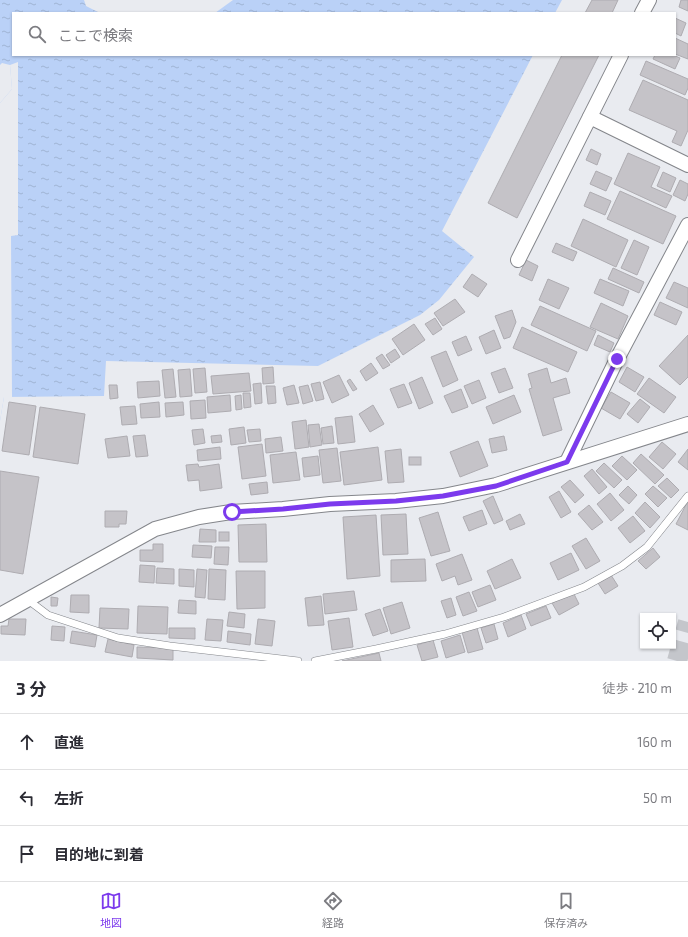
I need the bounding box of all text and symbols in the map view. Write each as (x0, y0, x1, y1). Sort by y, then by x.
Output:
search box (12, 12, 676, 56)
icon: search (26, 23, 48, 45)
text: ここで検索 (58, 26, 133, 44)
route end (608, 350, 626, 368)
route start (223, 503, 241, 521)
map controls (640, 613, 676, 649)
button: locate (640, 613, 676, 649)
text: 3 分 (16, 678, 46, 698)
text: 徒歩 · 210 m (603, 680, 672, 696)
icon: ahead (16, 731, 38, 753)
text: 直進 (54, 733, 84, 751)
text: 160 m (637, 734, 672, 750)
icon: left (16, 787, 38, 809)
text: 左折 (54, 789, 84, 807)
text: 50 m (643, 790, 672, 806)
icon: arrive (16, 843, 38, 865)
text: 目的地に到着 (54, 845, 144, 863)
tab: 地図 (100, 890, 122, 930)
tab: 経路 (322, 890, 344, 930)
tab: 保存済み (544, 890, 588, 930)

